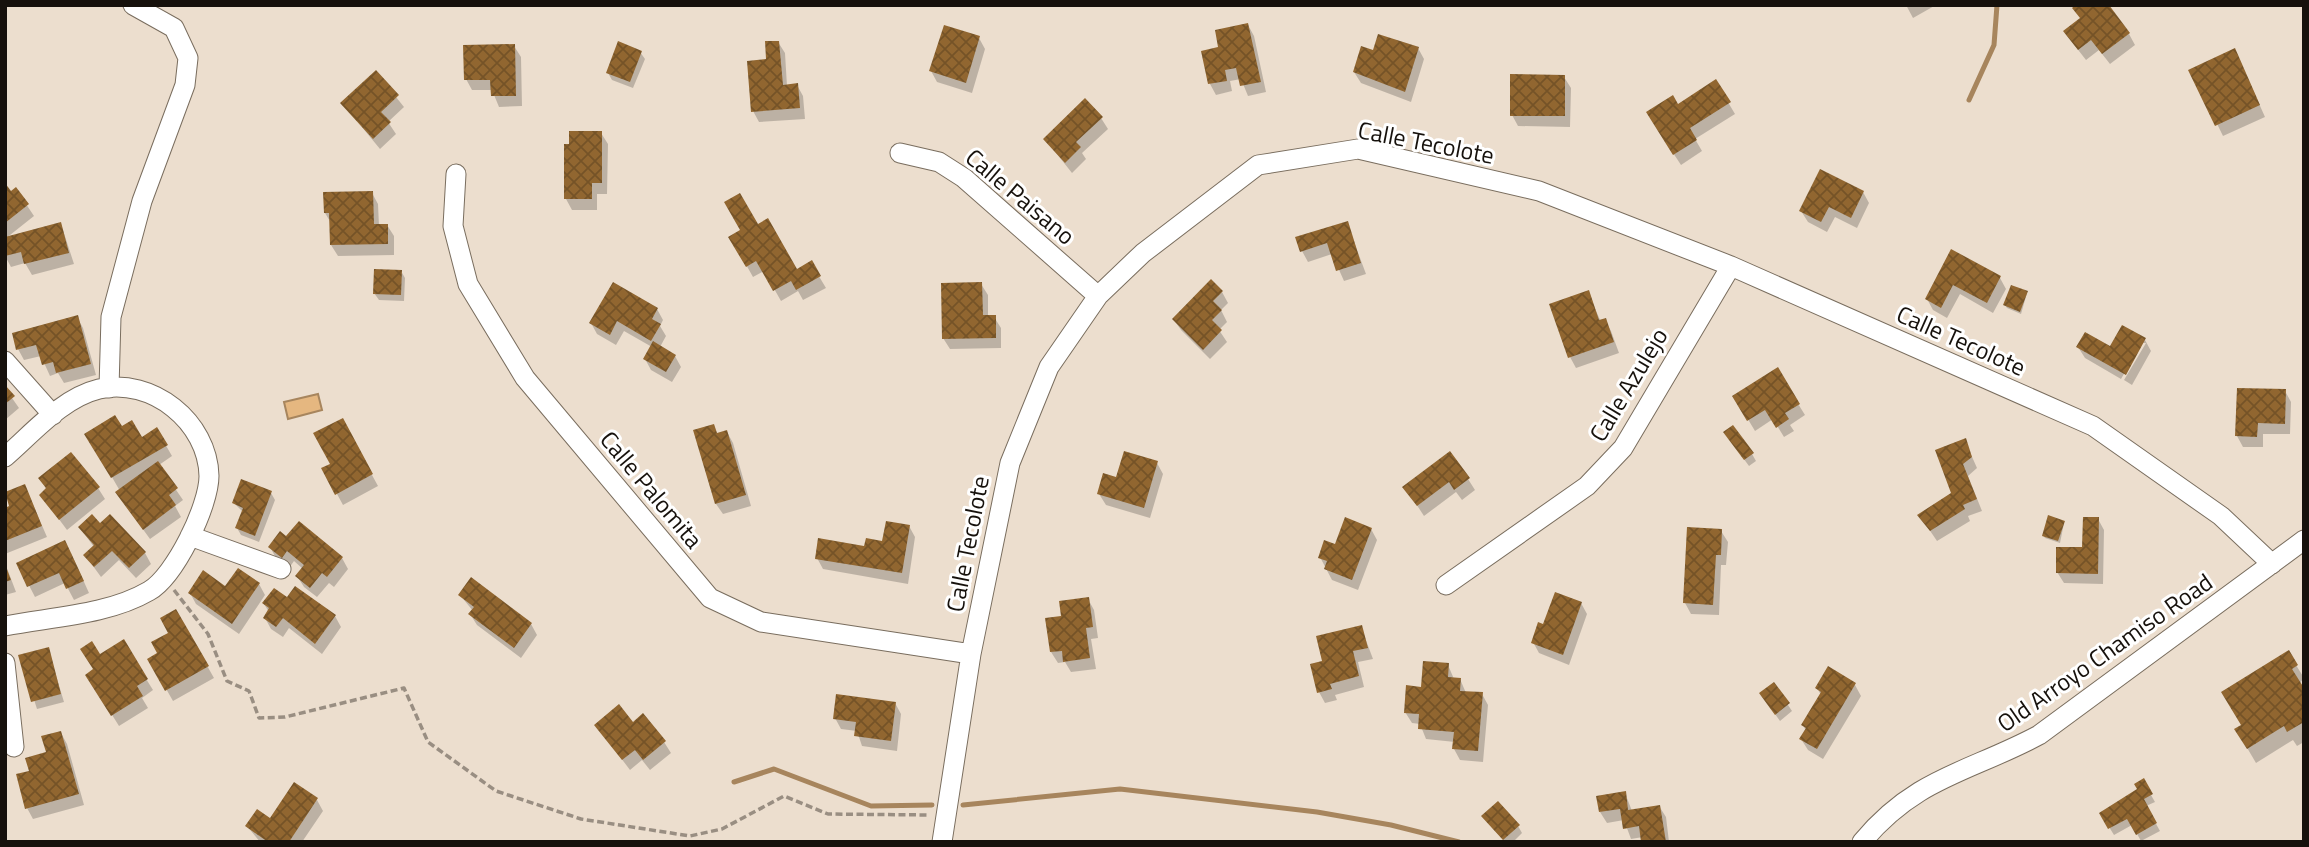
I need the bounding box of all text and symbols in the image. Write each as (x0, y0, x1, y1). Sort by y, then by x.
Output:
street label: Calle Tecolote (1355, 111, 1497, 173)
street label: Calle Paisano (958, 139, 1083, 253)
street label: Calle Tecolote (1891, 296, 2032, 385)
street label: Calle Azulejo (1580, 321, 1676, 448)
street label: Calle Palomita (592, 423, 712, 556)
street label: Calle Tecolote (936, 473, 998, 615)
street label: Old Arroyo Chamiso Road (1989, 564, 2220, 740)

